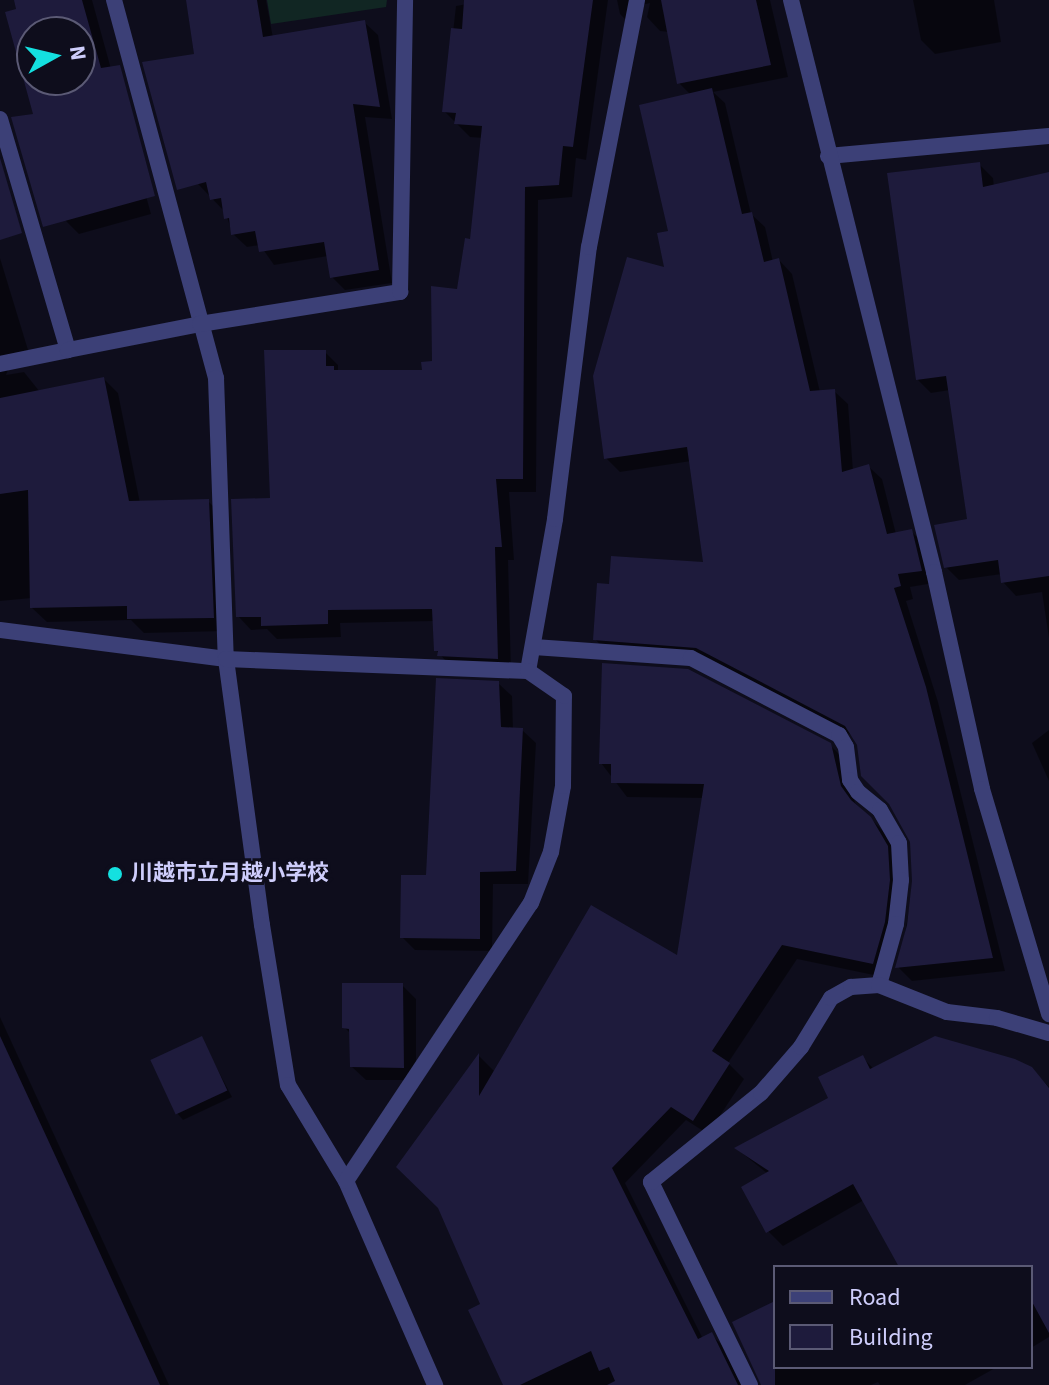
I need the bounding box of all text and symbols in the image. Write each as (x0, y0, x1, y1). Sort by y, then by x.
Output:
north arrow (16, 16, 96, 96)
text: N (61, 43, 95, 62)
place label: 川越市立月越小学校 (131, 861, 329, 887)
marker: 川越市立月越小学校 (106, 865, 124, 883)
legend (773, 1265, 1033, 1369)
text: Road (849, 1280, 901, 1315)
text: Building (849, 1320, 933, 1355)

